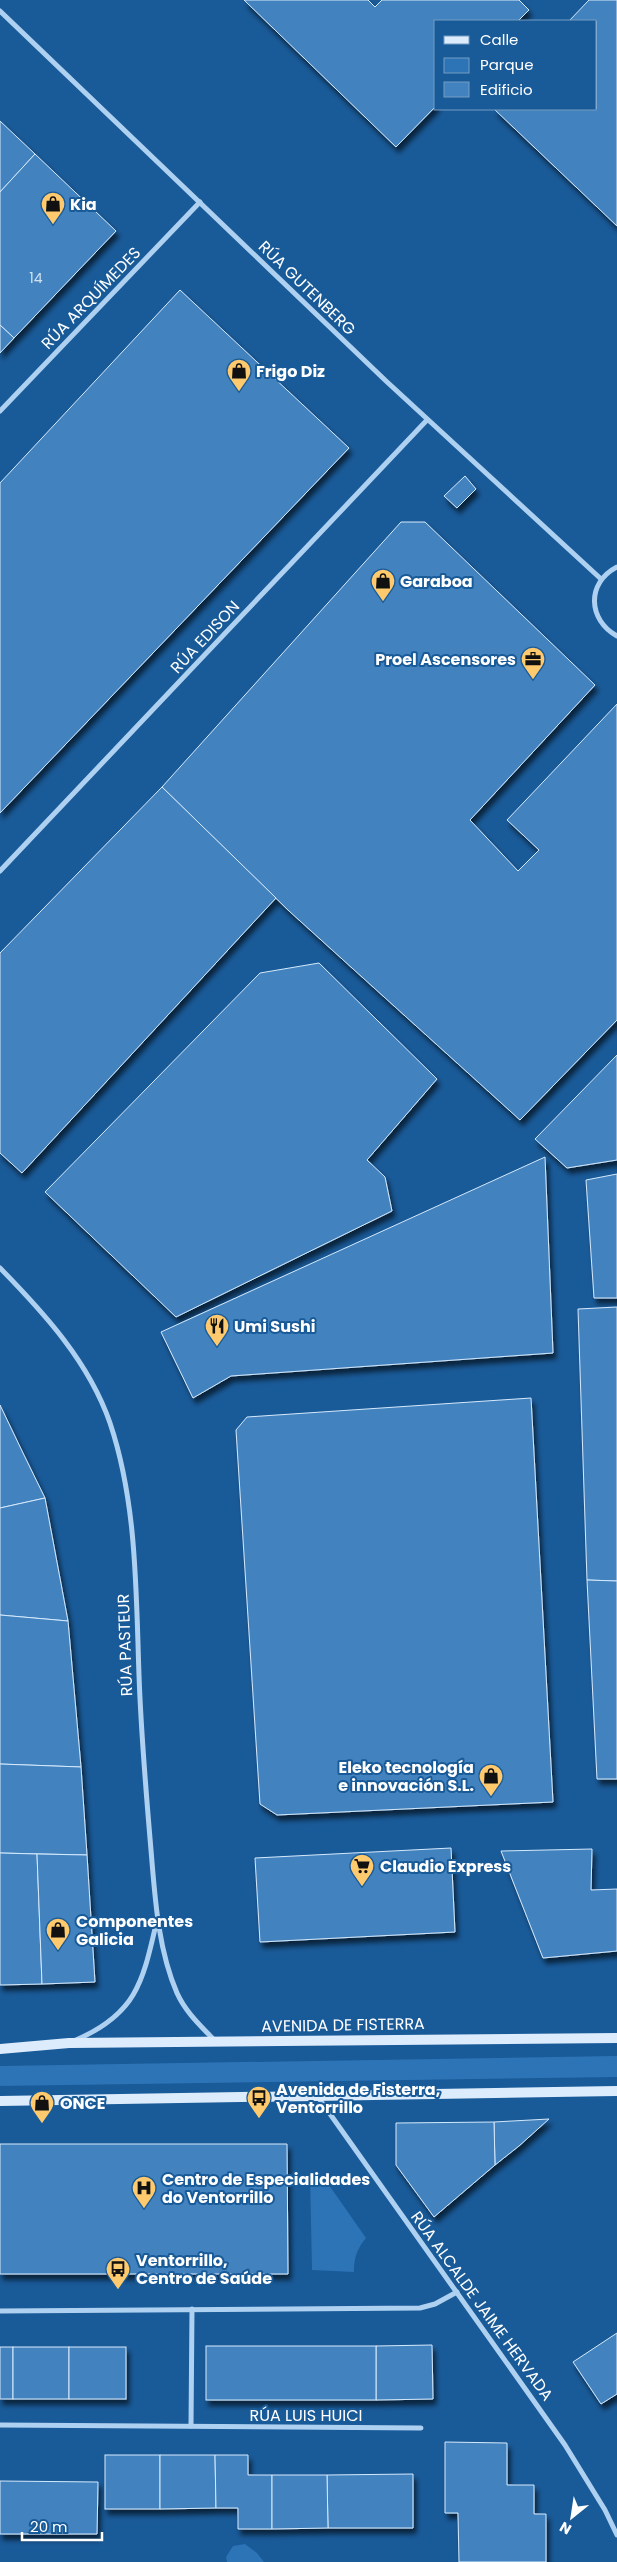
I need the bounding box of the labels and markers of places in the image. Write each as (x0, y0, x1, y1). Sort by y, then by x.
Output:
shop icon: Kia (40, 191, 66, 225)
place label: Kia (70, 193, 97, 216)
shop icon: Frigo Diz (226, 358, 252, 392)
place label: Frigo Diz (256, 360, 325, 383)
shop icon: Garaboa (370, 568, 396, 602)
place label: Garaboa (400, 570, 473, 593)
office icon: Proel Ascensores (520, 646, 546, 680)
place label: Proel Ascensores (375, 648, 516, 671)
restaurant icon: Umi Sushi (204, 1313, 230, 1347)
place label: Umi Sushi (234, 1315, 315, 1338)
place label: Eleko tecnología e innovación S.L. (338, 1756, 474, 1797)
shop icon: Eleko tecnología e innovación S.L. (478, 1763, 504, 1797)
supermarket icon: Claudio Express (349, 1853, 375, 1887)
place label: Claudio Express (380, 1855, 511, 1878)
place label: Componentes Galicia (76, 1910, 193, 1951)
shop icon: Componentes Galicia (45, 1917, 71, 1951)
place label: Avenida de Fisterra, Ventorrillo (276, 2078, 440, 2119)
bus stop icon: Avenida de Fisterra, Ventorrillo (246, 2085, 272, 2119)
shop icon: ONCE (29, 2090, 55, 2124)
place label: ONCE (60, 2092, 105, 2115)
place label: Centro de Especialidades do Ventorrillo (162, 2168, 370, 2209)
hospital icon: Centro de Especialidades do Ventorrillo (131, 2175, 157, 2209)
place label: Ventorrillo, Centro de Saúde (136, 2249, 272, 2290)
bus stop icon: Ventorrillo, Centro de Saúde (105, 2256, 131, 2290)

